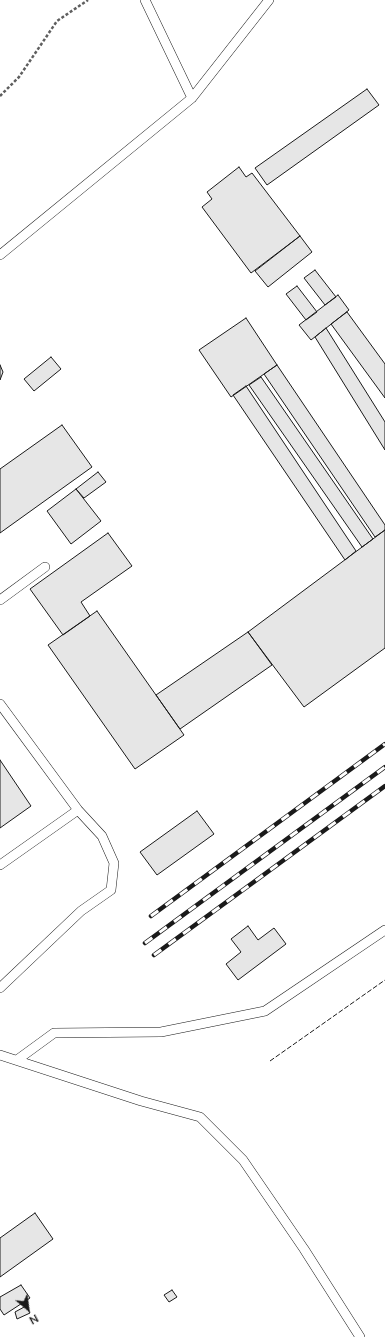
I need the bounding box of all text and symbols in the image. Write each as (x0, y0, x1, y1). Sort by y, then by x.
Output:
north arrow (8, 1289, 48, 1329)
text: N (27, 1311, 41, 1328)

